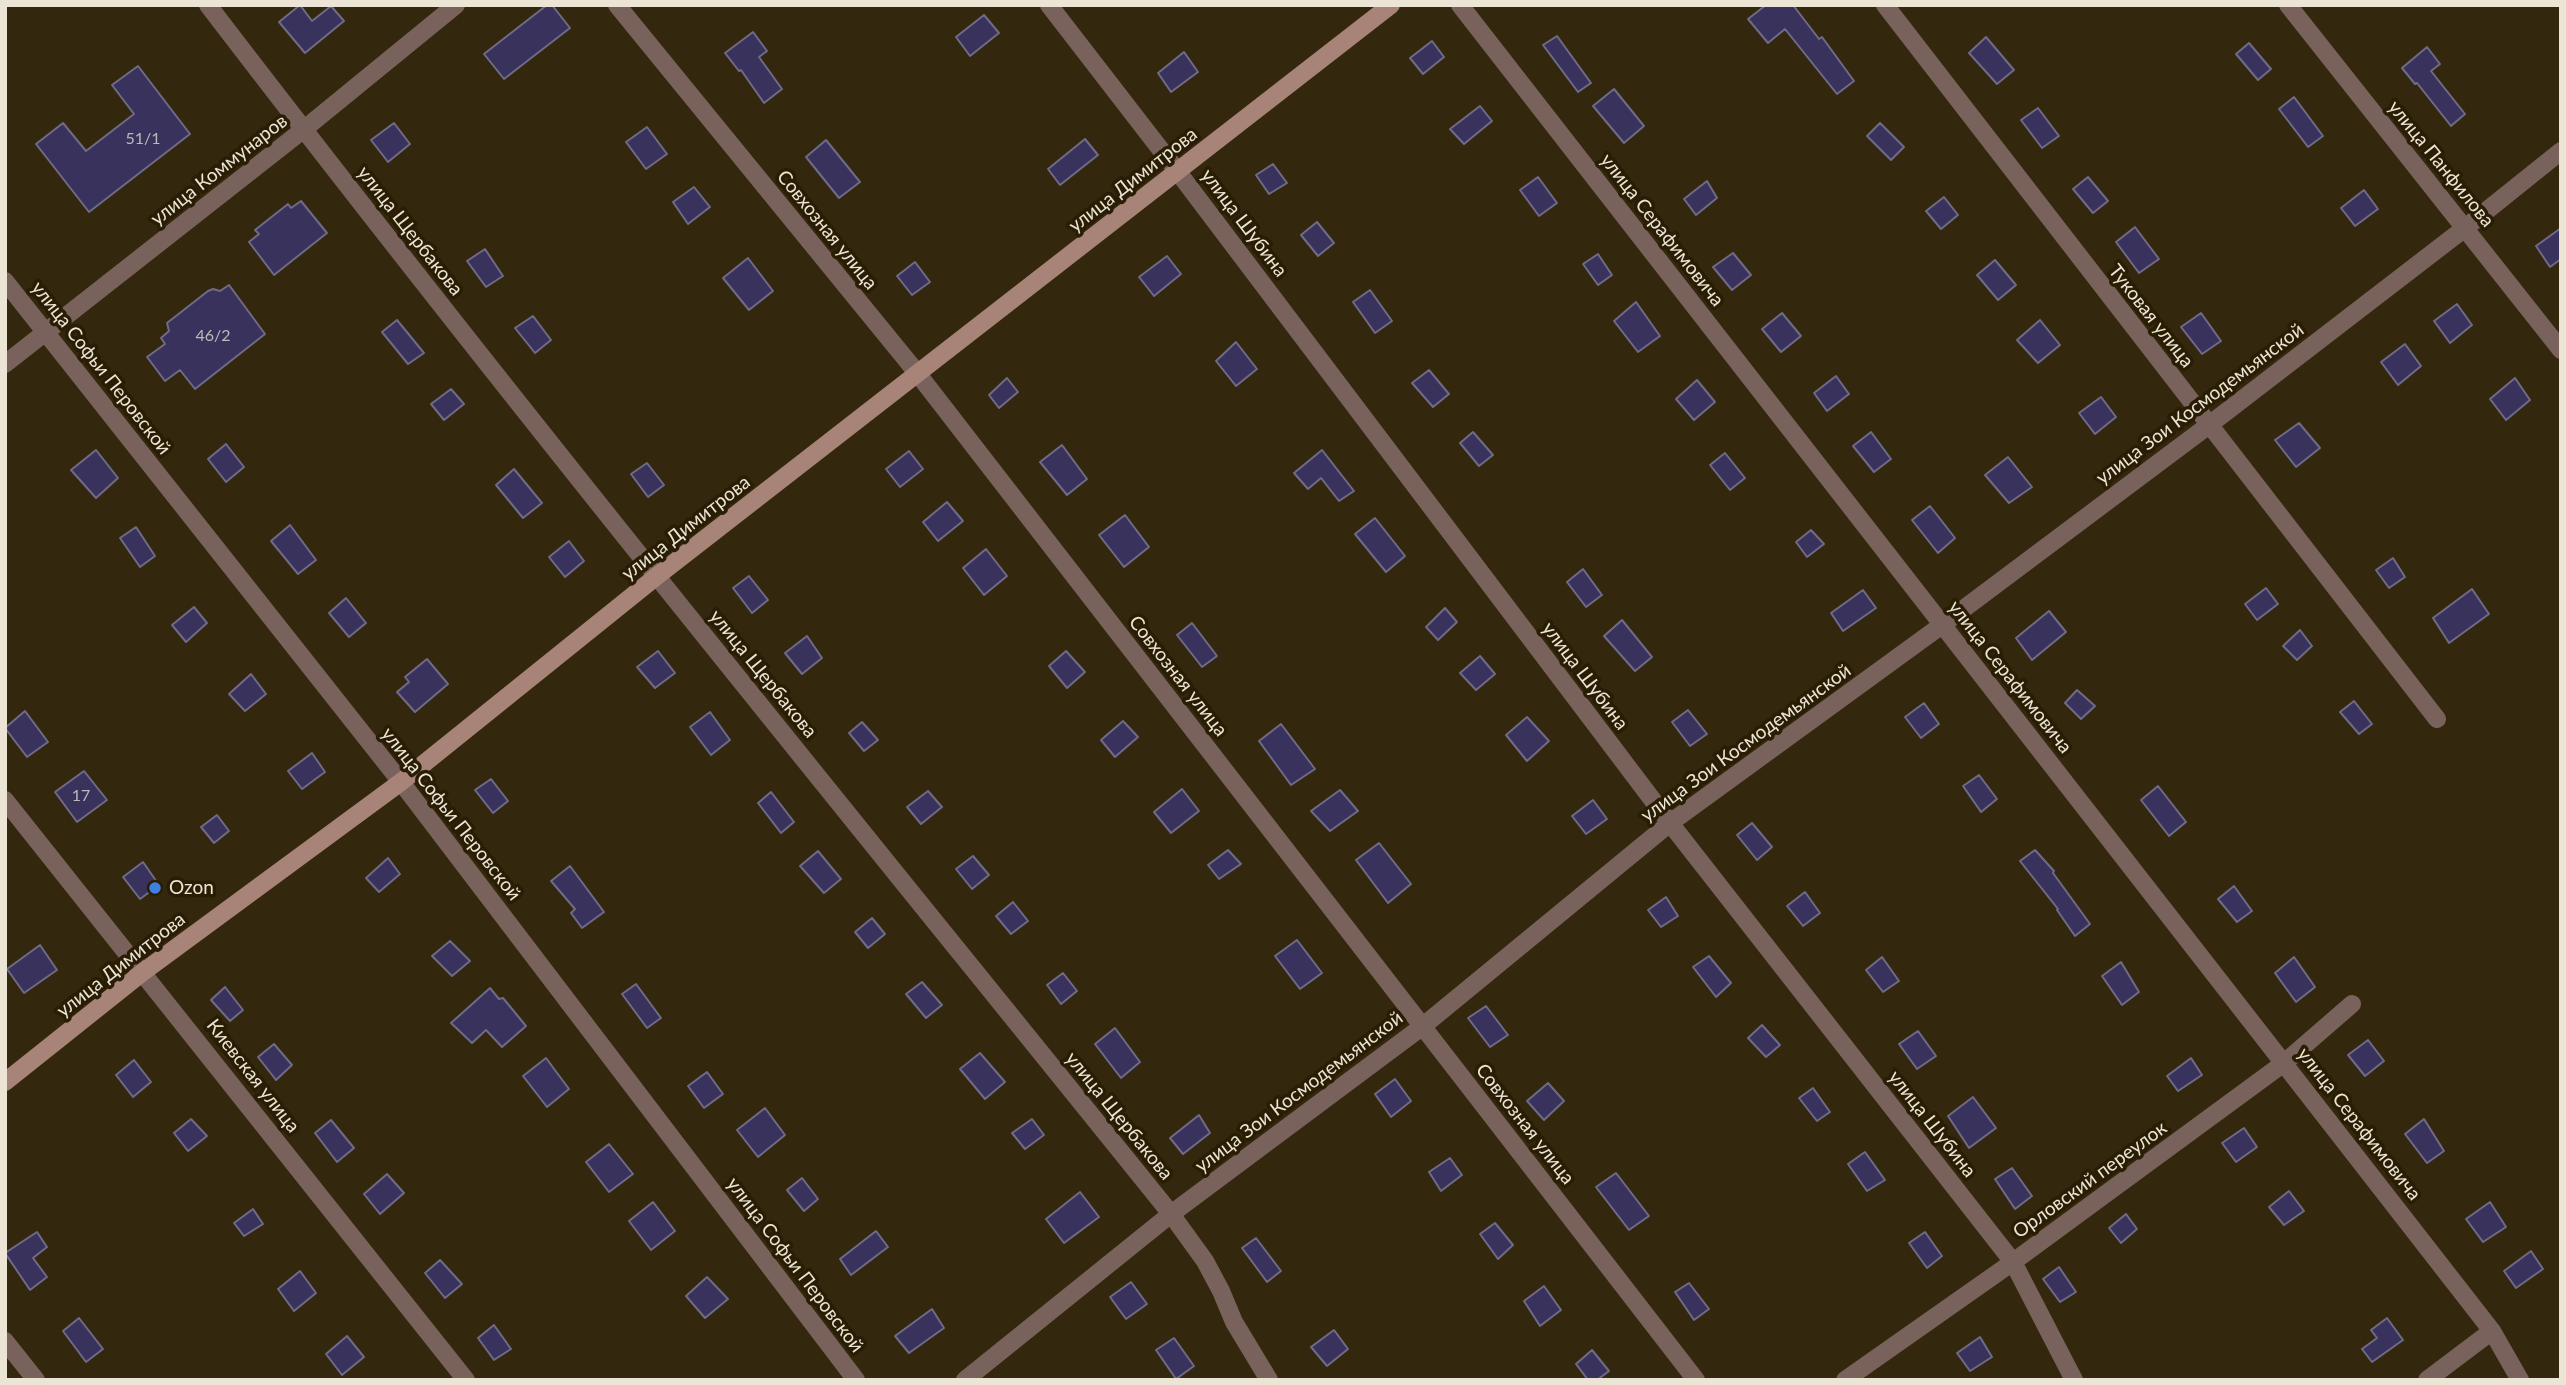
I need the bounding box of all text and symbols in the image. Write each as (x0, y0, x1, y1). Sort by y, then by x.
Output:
street label: улица Панфилова (2383, 96, 2499, 232)
street label: улица Коммунаров (146, 110, 292, 230)
street label: улица Димитрова (1064, 123, 1202, 237)
house number: 51/1 (125, 129, 161, 149)
street label: улица Серафимовича (1595, 149, 1729, 311)
street label: улица Щербакова (352, 162, 468, 300)
street label: улица Шубина (1196, 165, 1292, 281)
street label: Совхозная улица (772, 166, 882, 294)
street label: Туковая улица (2104, 260, 2198, 372)
street label: улица Софьи Перовской (26, 277, 176, 459)
street label: улица Зои Космодемьянской (2092, 318, 2308, 490)
house number: 46/2 (195, 326, 231, 346)
street label: улица Димитрова (617, 471, 755, 585)
street label: улица Серафимовича (1943, 596, 2077, 758)
street label: улица Щербакова (704, 605, 822, 743)
street label: Совхозная улица (1124, 611, 1232, 741)
street label: улица Шубина (1537, 618, 1633, 734)
street label: улица Зои Космодемьянской (1636, 659, 1856, 827)
street label: улица Софьи Перовской (376, 723, 526, 905)
house number: 17 (72, 786, 90, 806)
place label: Ozon (169, 877, 214, 899)
marker: Ozon (147, 880, 163, 896)
street label: улица Димитрова (52, 908, 190, 1022)
street label: улица Зои Космодемьянской (1191, 1006, 1407, 1178)
street label: Киевская улица (202, 1015, 304, 1137)
street label: улица Серафимовича (2292, 1043, 2426, 1205)
street label: улица Щербакова (1060, 1047, 1178, 1185)
street label: Совхозная улица (1471, 1059, 1579, 1189)
street label: улица Шубина (1883, 1066, 1981, 1182)
street label: Орловский переулок (2009, 1117, 2171, 1243)
street label: улица Софьи Перовской (722, 1173, 868, 1357)

